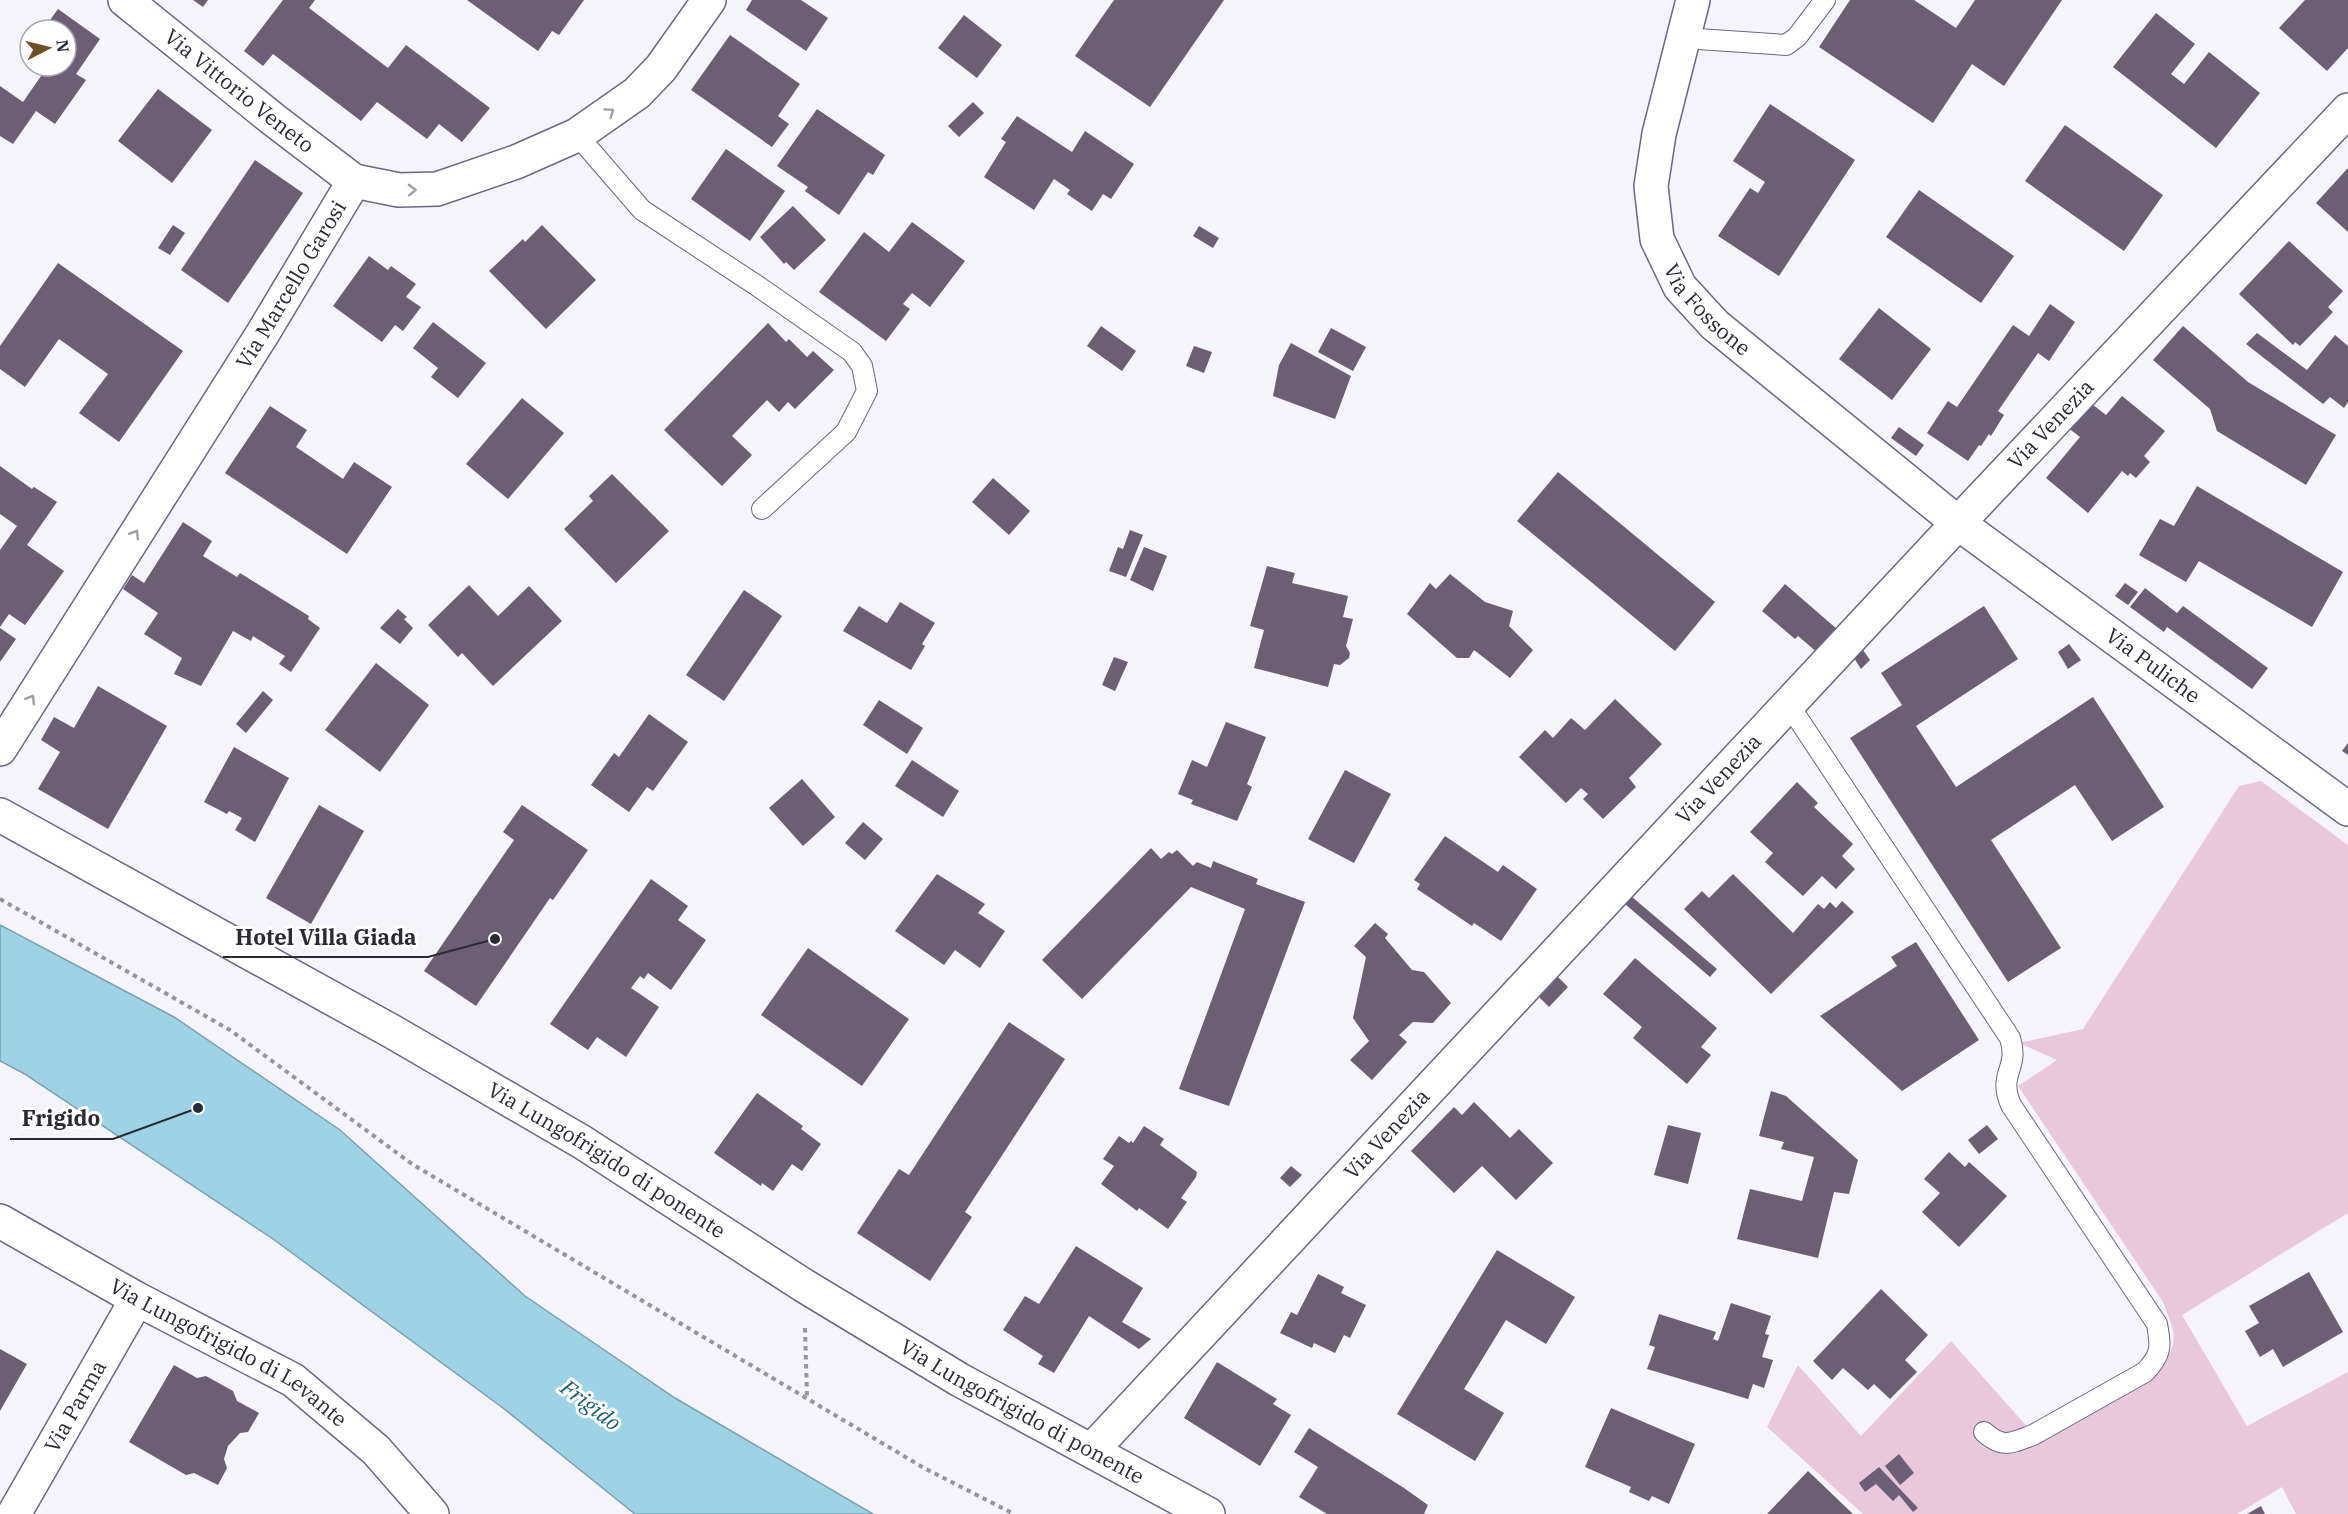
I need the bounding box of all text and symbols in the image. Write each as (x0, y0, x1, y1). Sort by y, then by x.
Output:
north arrow (18, 18, 78, 78)
street label: Via Vittorio Veneto (159, 22, 320, 159)
text: N (52, 39, 74, 54)
one-way arrow (604, 108, 615, 119)
one-way arrow (408, 184, 417, 196)
street label: Via Marcello Garosi (229, 195, 352, 374)
street label: Via Fossone (1658, 259, 1757, 361)
street label: Via Venezia (2001, 373, 2100, 475)
one-way arrow (128, 530, 140, 540)
street label: Via Puliche (2100, 621, 2206, 709)
one-way arrow (24, 695, 36, 705)
street label: Via Venezia (1669, 727, 1767, 830)
callout: Hotel Villa Giada (223, 917, 428, 957)
text: Hotel Villa Giada (235, 922, 417, 951)
street label: Via Lungofrigido di ponente (483, 1075, 731, 1244)
street label: Via Venezia (1337, 1082, 1435, 1185)
callout: Frigido (10, 1099, 113, 1139)
text: Frigido (22, 1103, 100, 1132)
street label: Via Lungofrigido di Levante (105, 1271, 353, 1433)
street label: Via Lungofrigido di ponente (895, 1332, 1149, 1490)
street label: Via Parma (37, 1355, 112, 1457)
water label: Frigido (555, 1372, 627, 1437)

